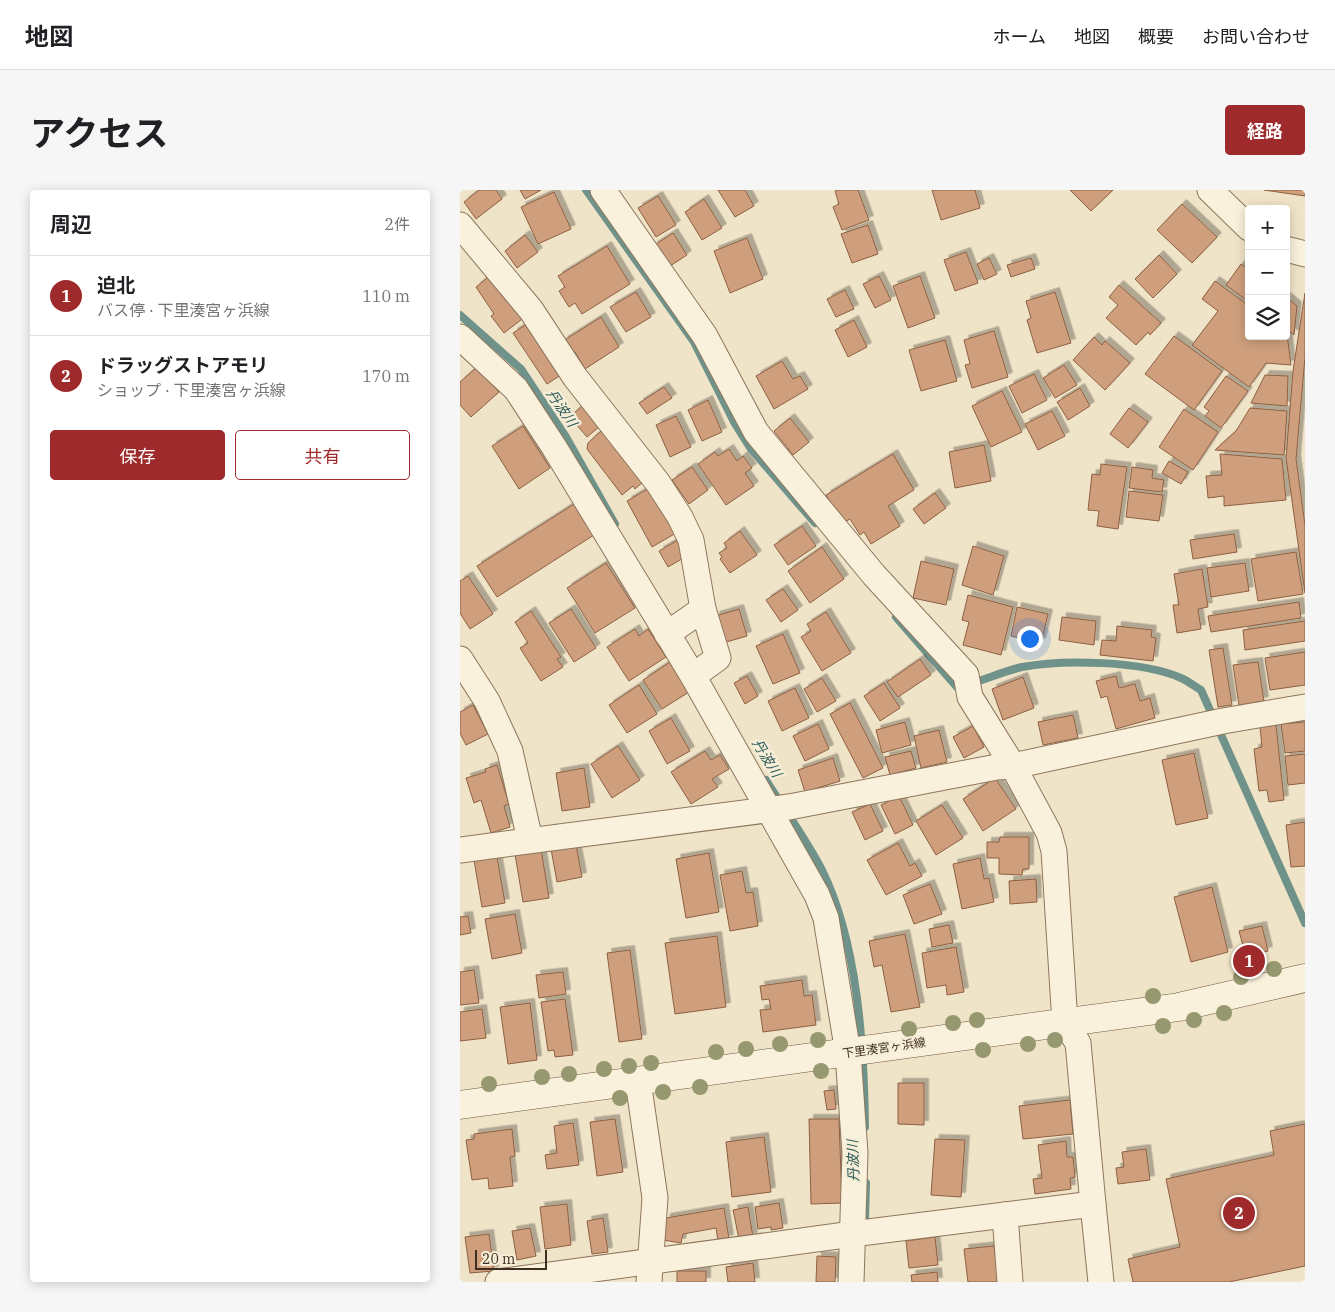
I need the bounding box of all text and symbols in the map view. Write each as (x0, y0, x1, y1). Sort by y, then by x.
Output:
text: 地図 (25, 20, 73, 52)
text: ホーム (993, 25, 1046, 48)
text: 地図 (1074, 25, 1110, 48)
text: 概要 (1138, 25, 1174, 48)
text: お問い合わせ (1202, 25, 1310, 48)
button: 経路 (1225, 105, 1305, 155)
text: アクセス (30, 110, 168, 156)
map controls (1245, 205, 1290, 340)
button: + (1245, 205, 1290, 250)
text: 周辺 (50, 210, 92, 238)
text: 2件 (384, 214, 410, 234)
button: − (1245, 250, 1290, 295)
text: 迫北 (97, 273, 135, 297)
text: 1 (61, 286, 71, 306)
text: 110 m (362, 286, 410, 306)
button: layers (1245, 295, 1290, 340)
text: バス停 · 下里湊宮ヶ浜線 (97, 300, 270, 320)
text: ドラッグストアモリ (97, 353, 268, 377)
text: 2 (61, 366, 71, 386)
text: 170 m (362, 366, 410, 386)
text: ショップ · 下里湊宮ヶ浜線 (97, 380, 286, 400)
water label: 丹波川 (543, 386, 582, 432)
button: 保存 (50, 430, 225, 480)
button: 共有 (235, 430, 410, 480)
your location (1017, 626, 1043, 652)
water label: 丹波川 (748, 735, 787, 782)
pin: 1 (1233, 942, 1265, 980)
street label: 下里湊宮ヶ浜線 (841, 1034, 927, 1061)
water label: 丹波川 (843, 1138, 863, 1182)
pin: 2 (1223, 1194, 1255, 1232)
scale bar (475, 1247, 548, 1270)
text: 20 m (482, 1250, 515, 1268)

